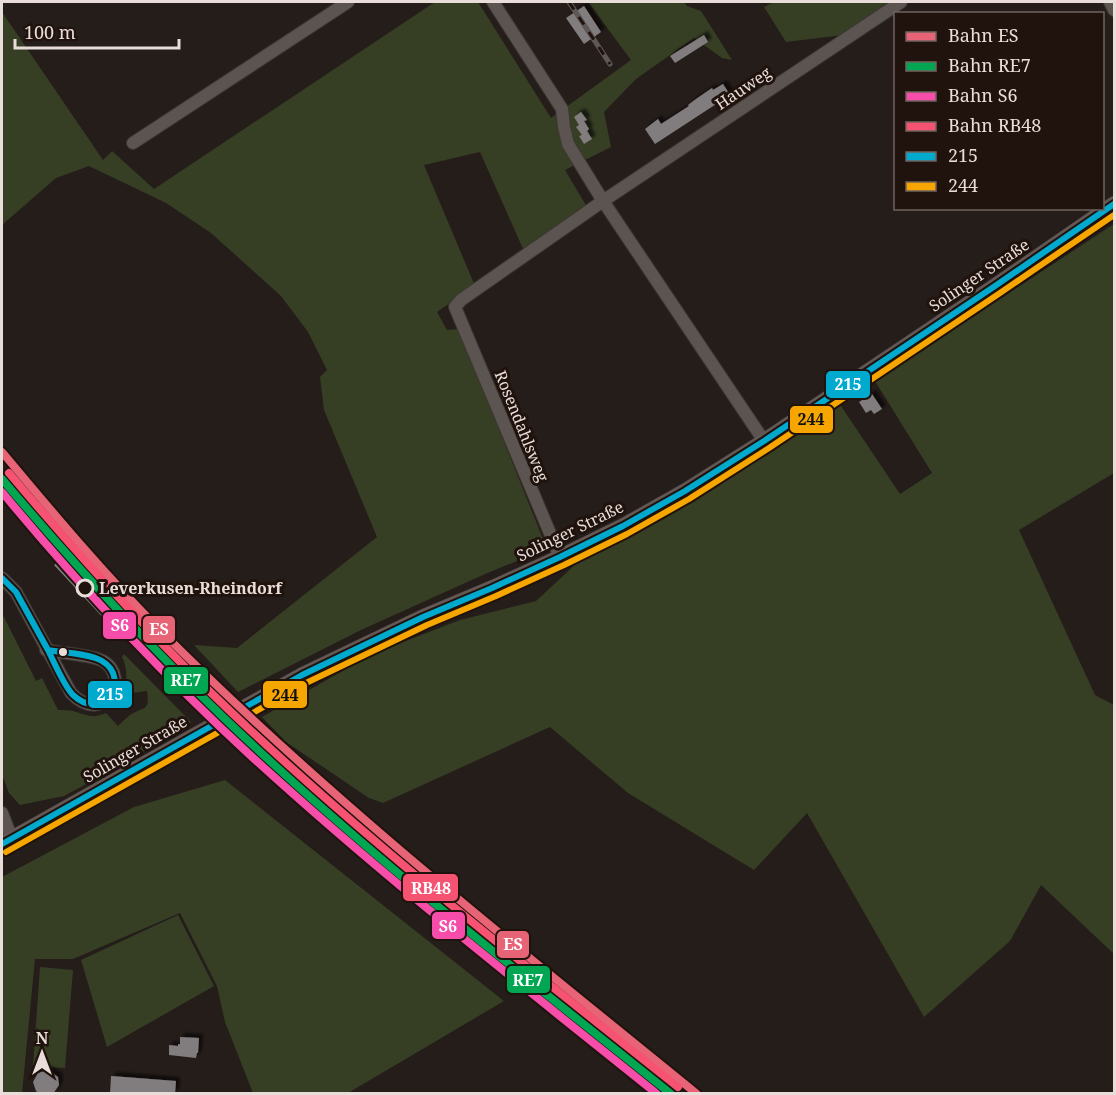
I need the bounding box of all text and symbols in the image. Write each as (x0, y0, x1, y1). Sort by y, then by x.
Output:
scale bar (15, 12, 178, 50)
legend (894, 12, 1104, 210)
text: 100 m (24, 20, 76, 44)
text: Bahn ES (948, 23, 1019, 47)
text: Bahn RE7 (948, 53, 1031, 77)
street label: Hauweg (711, 61, 776, 115)
text: Bahn S6 (948, 83, 1017, 107)
text: Bahn RB48 (948, 113, 1041, 137)
text: 215 (948, 143, 978, 167)
text: 244 (948, 173, 978, 197)
street label: Solinger Straße (924, 233, 1034, 317)
street label: Rosendahlsweg (490, 367, 554, 485)
line badge: 215 (825, 370, 871, 399)
text: 215 (834, 373, 862, 395)
line badge: 244 (789, 405, 834, 434)
text: 244 (797, 408, 825, 430)
street label: Solinger Straße (513, 496, 627, 566)
place label: Leverkusen-Rheindorf (99, 577, 283, 599)
marker: Leverkusen-Rheindorf (76, 579, 94, 597)
line badge: S6 (102, 611, 137, 640)
text: S6 (111, 614, 129, 636)
line badge: ES (142, 615, 176, 644)
text: ES (149, 618, 169, 640)
unlabelled marker (57, 646, 69, 658)
line badge: RE7 (163, 666, 209, 695)
text: RE7 (171, 669, 201, 691)
line badge: 215 (87, 680, 133, 709)
line badge: 244 (262, 680, 308, 709)
text: 215 (96, 683, 124, 705)
text: 244 (271, 684, 299, 706)
street label: Solinger Straße (79, 710, 191, 788)
line badge: RB48 (402, 873, 459, 902)
text: RB48 (411, 877, 451, 899)
line badge: S6 (431, 911, 466, 940)
text: S6 (439, 915, 457, 937)
line badge: ES (496, 930, 530, 959)
text: ES (503, 933, 523, 955)
line badge: RE7 (506, 965, 551, 994)
text: RE7 (513, 969, 543, 991)
north arrow (12, 1023, 72, 1083)
text: N (36, 1027, 49, 1049)

